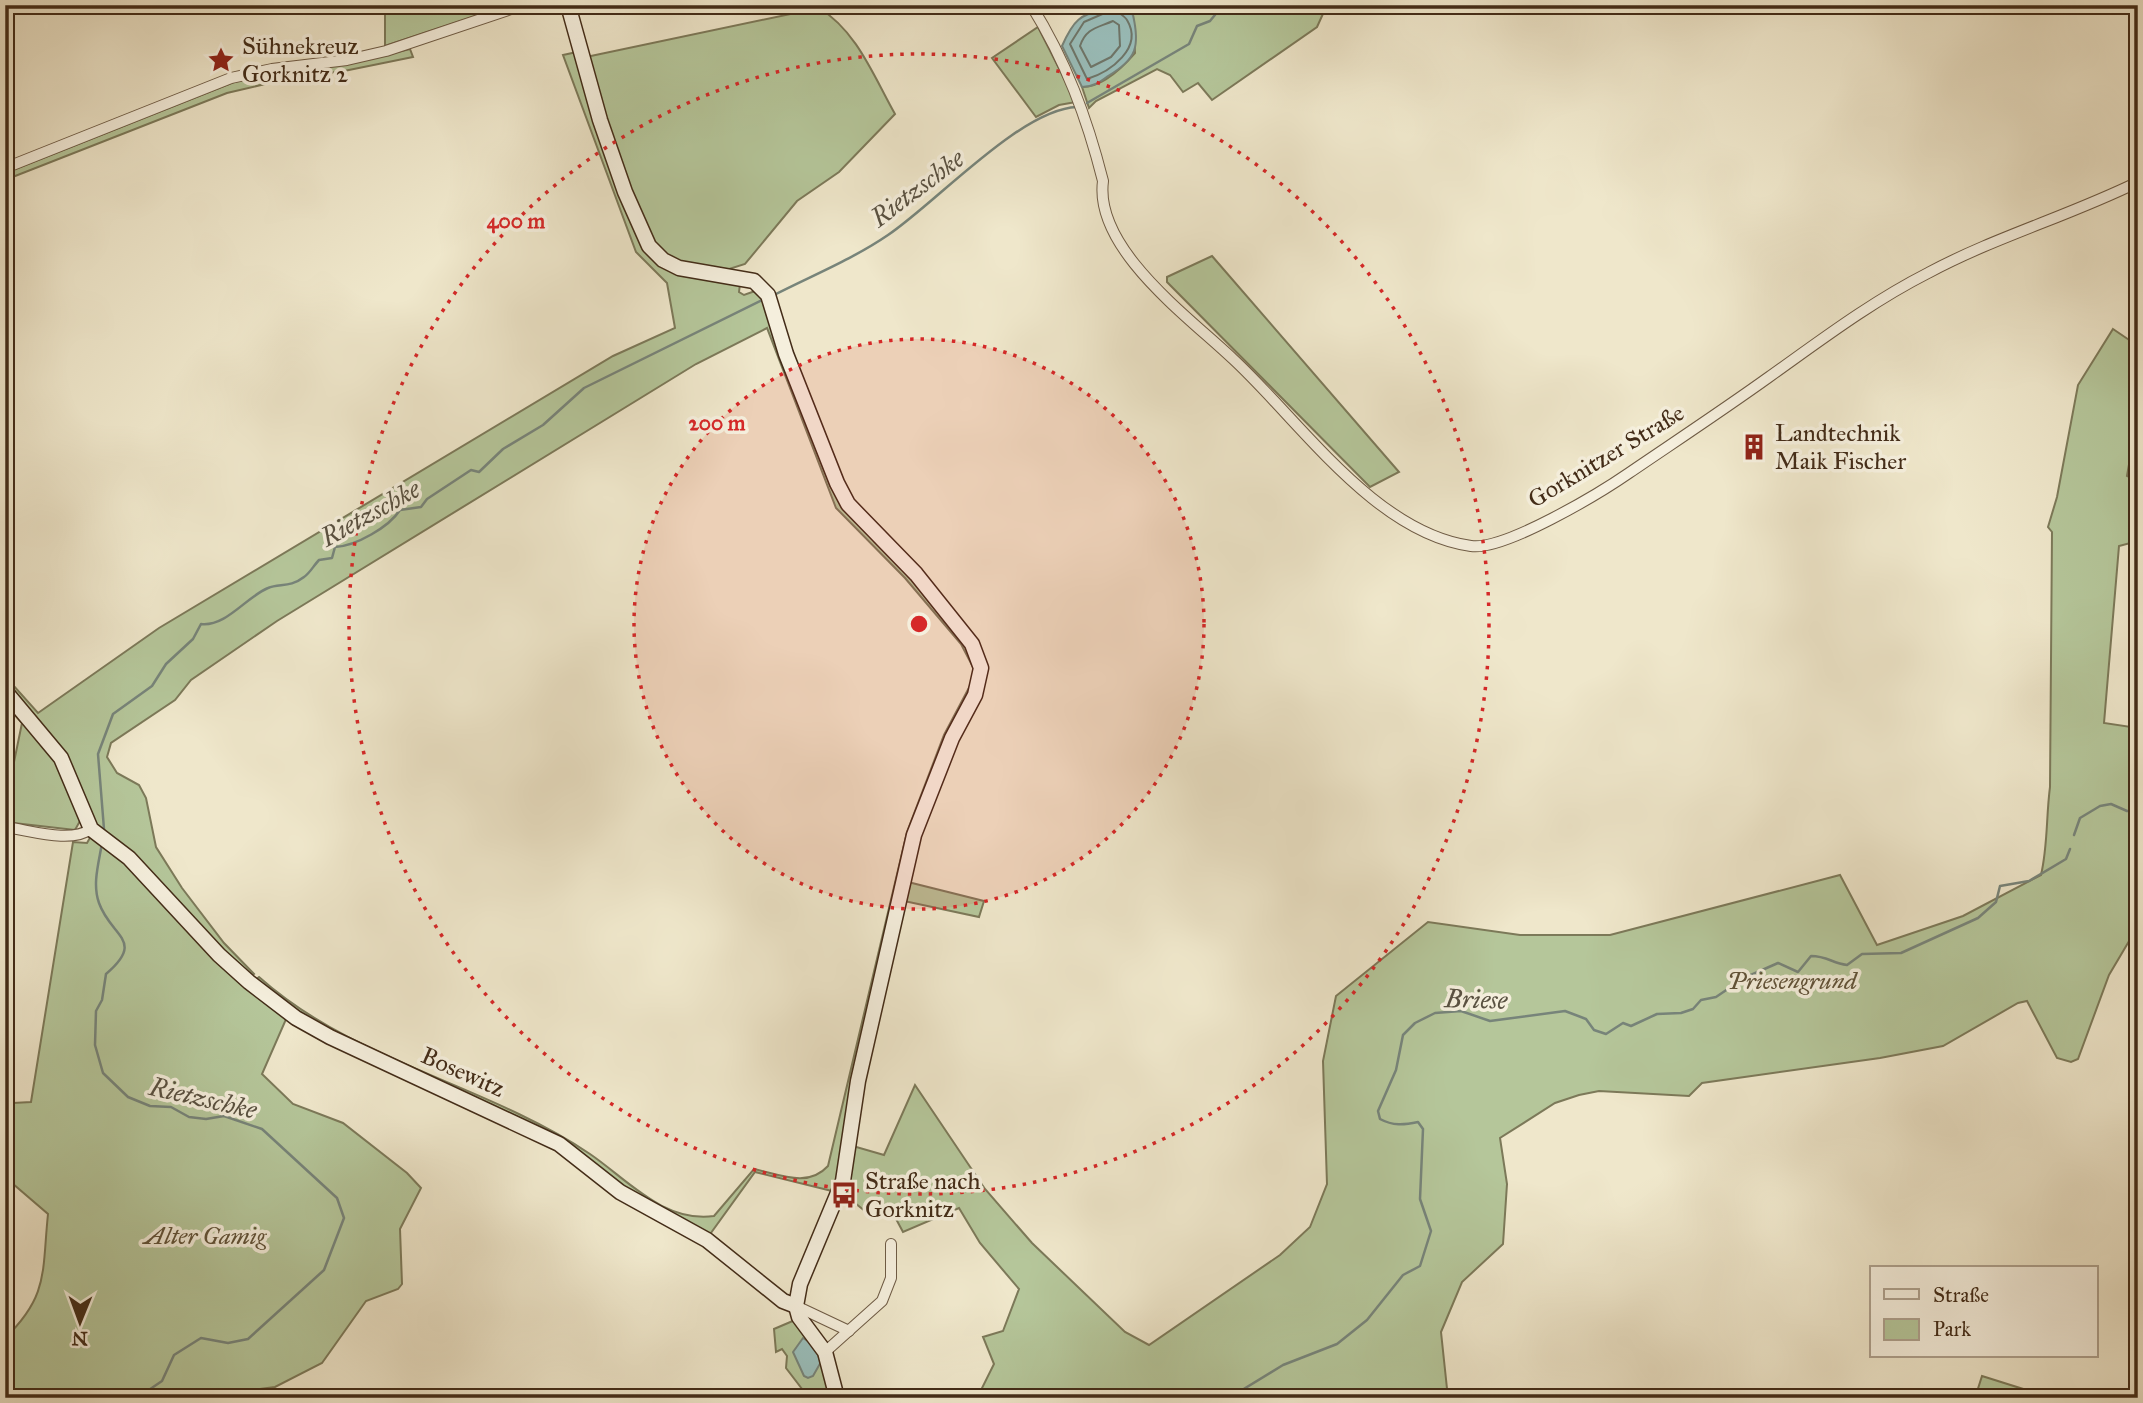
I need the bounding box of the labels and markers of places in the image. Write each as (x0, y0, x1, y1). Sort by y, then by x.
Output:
place label: Sühnekreuz Gorknitz 2 (242, 31, 359, 89)
place icon: Sühnekreuz Gorknitz 2 (206, 45, 236, 75)
place label: Landtechnik Maik Fischer (1775, 418, 1906, 476)
building icon: Landtechnik Maik Fischer (1739, 432, 1769, 462)
centre of rings (907, 612, 931, 636)
place label: Straße nach Gorknitz (865, 1166, 981, 1224)
bus stop icon: Straße nach Gorknitz (829, 1180, 859, 1210)

